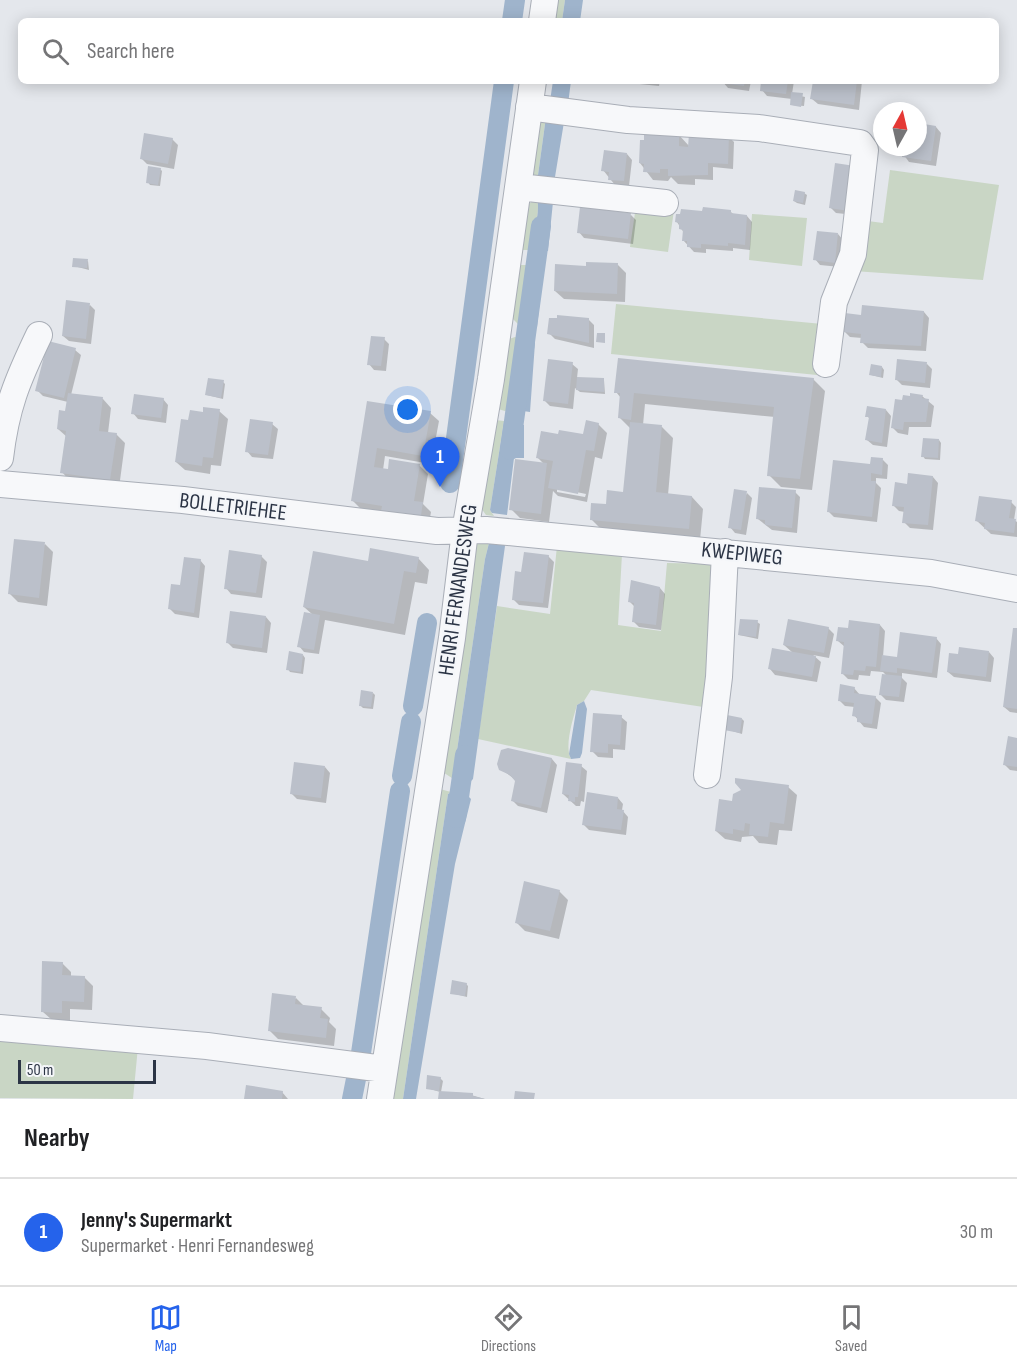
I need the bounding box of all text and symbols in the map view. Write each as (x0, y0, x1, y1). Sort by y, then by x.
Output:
search box (18, 18, 999, 84)
icon: search (39, 35, 72, 68)
text: Search here (87, 38, 174, 65)
north arrow (873, 102, 927, 156)
your location (393, 395, 422, 424)
pin: 1 (420, 438, 460, 487)
street label: BOLLETRIEHEE (178, 487, 288, 527)
street label: HENRI FERNANDESWEG (433, 503, 483, 677)
street label: KWEPIWEG (700, 536, 784, 572)
scale bar (18, 1057, 156, 1084)
text: 50 m (27, 1061, 53, 1080)
text: Nearby (24, 1123, 90, 1154)
text: Jenny's Supermarkt (81, 1207, 232, 1234)
text: 1 (40, 1220, 47, 1244)
text: 30 m (960, 1220, 993, 1244)
text: Supermarket · Henri Fernandesweg (81, 1234, 314, 1258)
tab: Map (149, 1301, 182, 1356)
tab: Directions (481, 1301, 536, 1356)
tab: Saved (835, 1301, 868, 1356)

